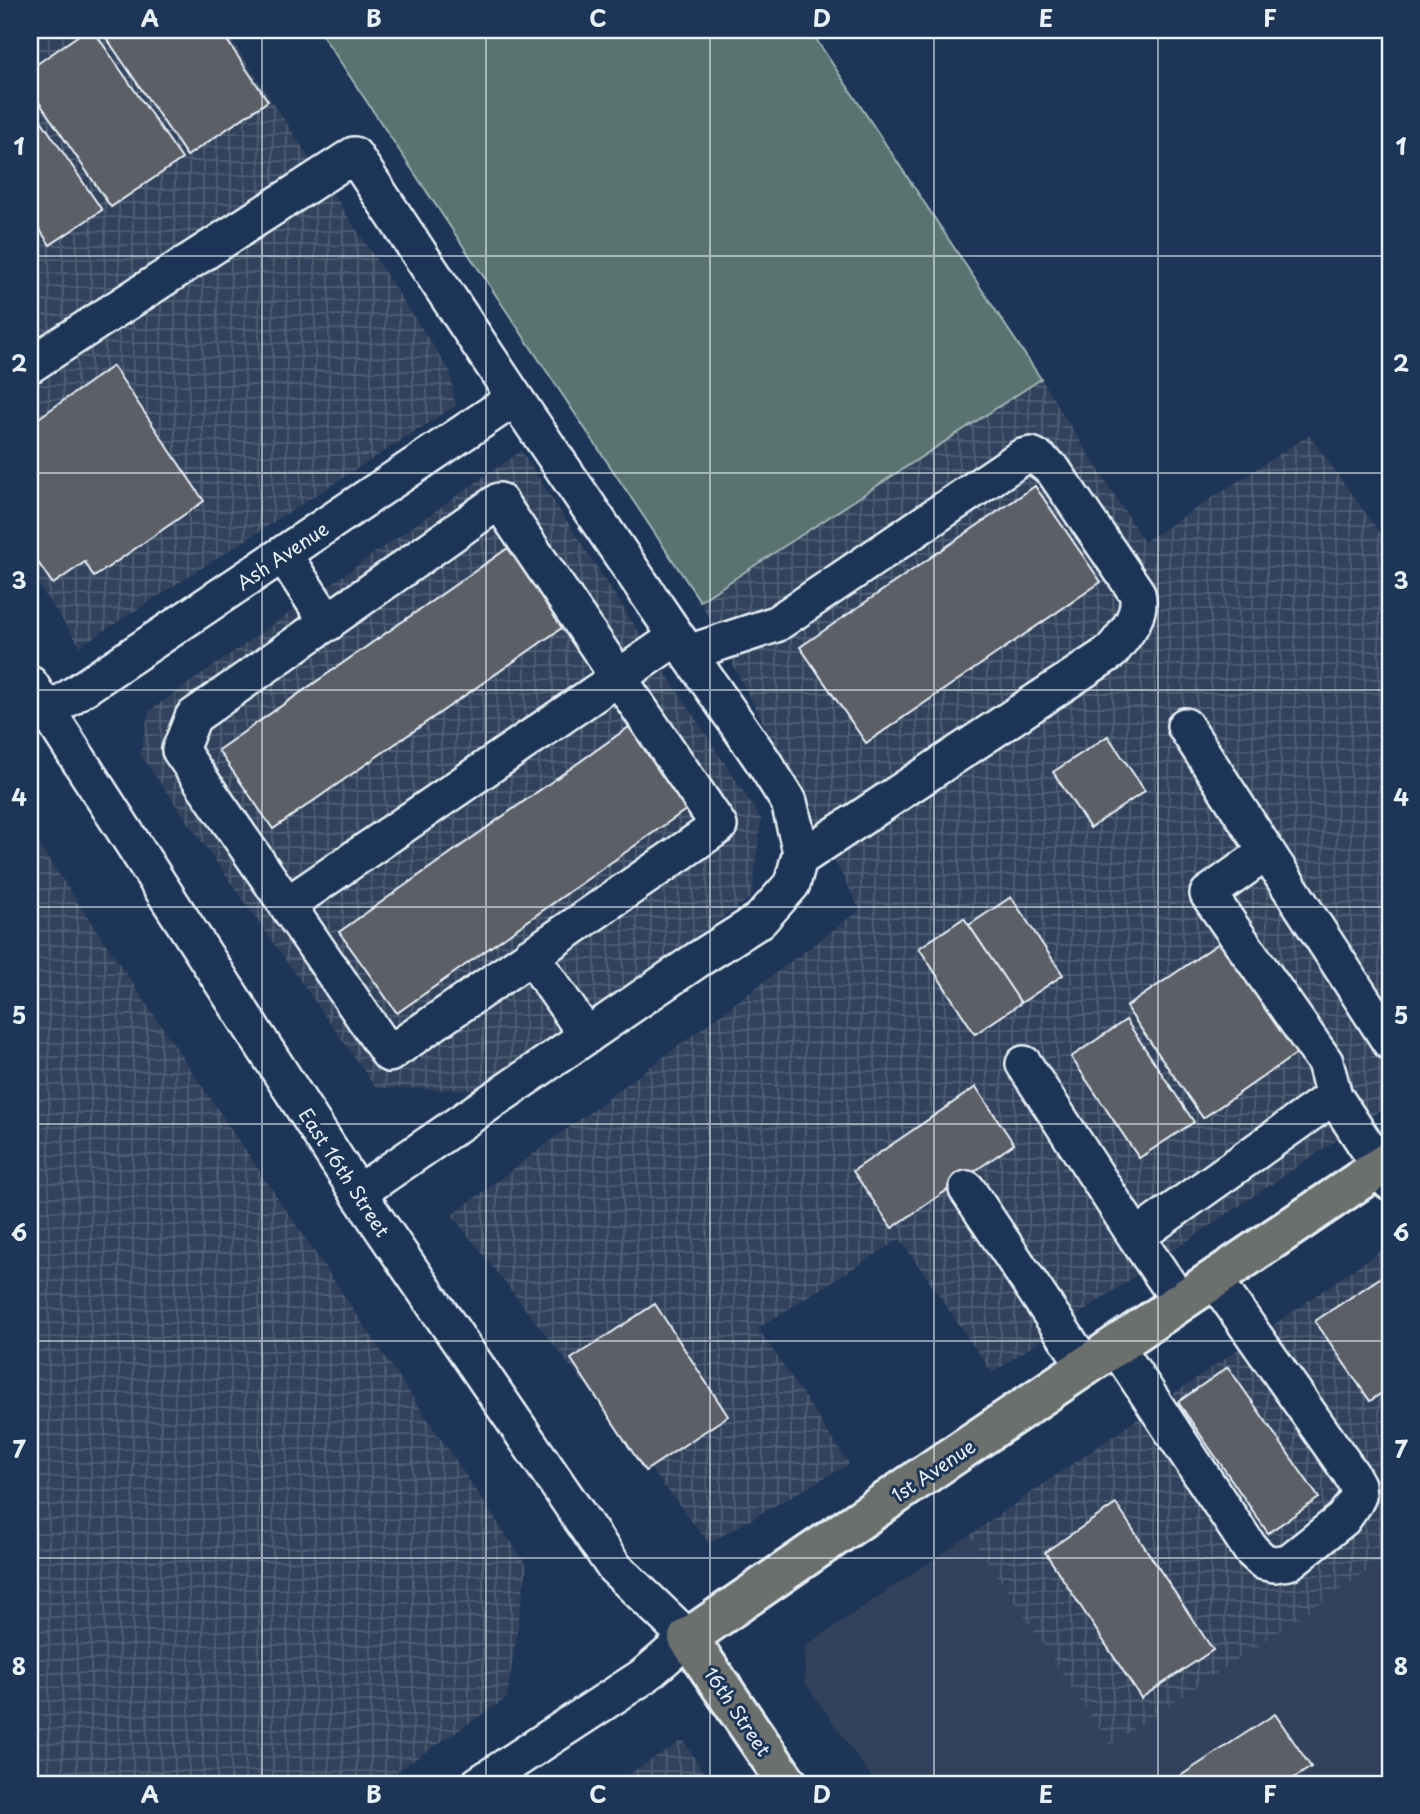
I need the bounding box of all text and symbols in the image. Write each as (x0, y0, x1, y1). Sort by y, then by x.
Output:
text: A (141, 0, 159, 35)
text: B (366, 0, 382, 35)
text: C (589, 0, 607, 35)
text: D (813, 0, 831, 35)
text: E (1039, 0, 1053, 35)
text: F (1263, 0, 1277, 35)
text: 1 (14, 128, 25, 163)
text: 1 (1396, 128, 1407, 163)
text: 2 (11, 345, 27, 380)
text: 2 (1393, 345, 1409, 380)
street label: Ash Avenue (230, 514, 334, 596)
text: 3 (11, 562, 27, 597)
text: 3 (1393, 562, 1409, 597)
text: 4 (11, 779, 27, 814)
text: 4 (1393, 779, 1409, 814)
text: 5 (12, 997, 26, 1032)
text: 5 (1394, 997, 1408, 1032)
street label: East 16th Street (293, 1102, 397, 1242)
text: 6 (11, 1214, 27, 1249)
text: 6 (1393, 1214, 1409, 1249)
text: 7 (12, 1431, 26, 1466)
text: 7 (1394, 1431, 1408, 1466)
street label: 1st Avenue (886, 1432, 980, 1508)
text: 8 (12, 1648, 26, 1683)
text: 8 (1394, 1648, 1408, 1683)
street label: 16th Street (698, 1661, 778, 1762)
text: A (141, 1776, 159, 1811)
text: B (366, 1776, 382, 1811)
text: C (589, 1776, 607, 1811)
text: D (813, 1776, 831, 1811)
text: E (1039, 1776, 1053, 1811)
text: F (1263, 1776, 1277, 1811)

